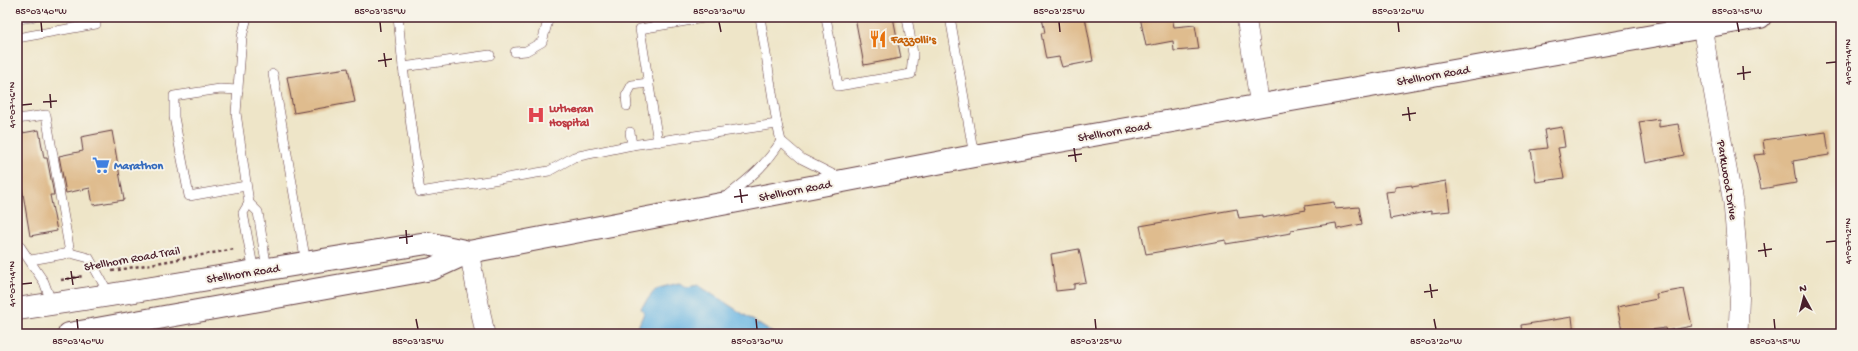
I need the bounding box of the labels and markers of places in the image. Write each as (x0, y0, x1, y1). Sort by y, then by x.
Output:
restaurant icon: Fazzolli's (868, 29, 888, 49)
place label: Fazzolli's (890, 34, 937, 48)
place label: Lutheran Hospital (549, 103, 593, 131)
hospital icon: Lutheran Hospital (526, 105, 546, 125)
supermarket icon: Marathon (91, 155, 111, 175)
place label: Marathon (114, 160, 163, 174)

